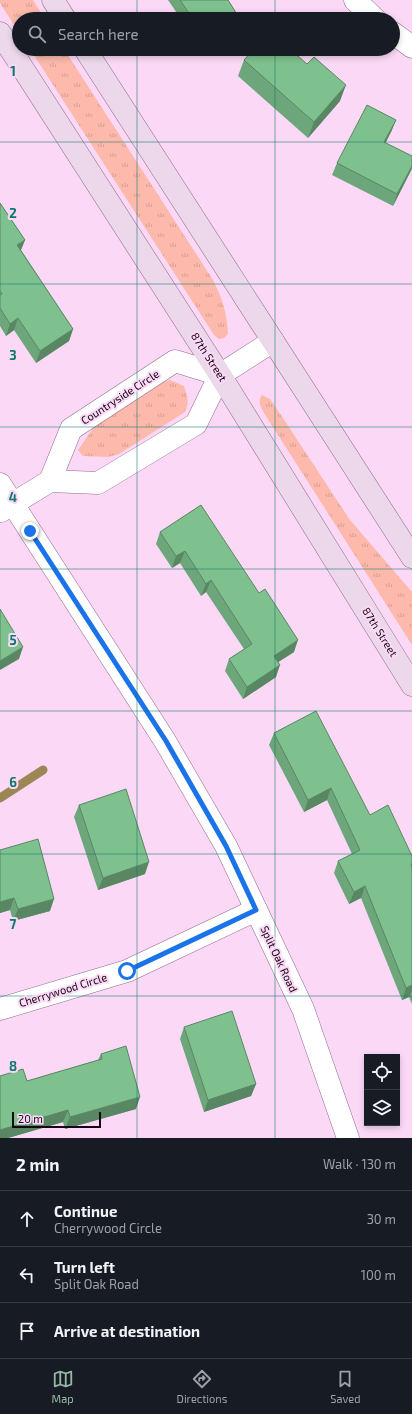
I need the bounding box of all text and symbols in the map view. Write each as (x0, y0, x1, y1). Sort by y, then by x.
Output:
search box (12, 12, 400, 56)
icon: search (26, 23, 48, 45)
text: Search here (58, 25, 139, 43)
text: 1 (10, 63, 16, 79)
text: 2 (9, 205, 17, 221)
street label: 87th Street (189, 330, 230, 384)
text: 3 (9, 347, 17, 363)
street label: Countryside Circle (78, 366, 161, 427)
text: 4 (9, 489, 17, 505)
route end (21, 522, 39, 540)
street label: 87th Street (360, 605, 401, 659)
text: 5 (9, 632, 17, 648)
text: 6 (9, 774, 17, 790)
text: 7 (10, 916, 17, 932)
street label: Split Oak Road (258, 923, 301, 994)
route start (118, 962, 136, 980)
street label: Cherrywood Circle (17, 970, 109, 1009)
map controls (364, 1054, 400, 1126)
button: locate (364, 1054, 400, 1090)
text: 8 (9, 1058, 17, 1074)
button: layers (364, 1090, 400, 1126)
scale bar (12, 1110, 101, 1129)
text: 20 m (18, 1112, 43, 1125)
text: 2 min (16, 1154, 59, 1174)
text: Walk · 130 m (323, 1156, 396, 1172)
text: Continue (54, 1202, 117, 1220)
icon: ahead (16, 1208, 38, 1230)
text: 30 m (367, 1211, 396, 1227)
text: Cherrywood Circle (54, 1220, 162, 1236)
text: Turn left (54, 1258, 115, 1276)
icon: left (16, 1264, 38, 1286)
text: 100 m (361, 1267, 396, 1283)
text: Split Oak Road (54, 1276, 139, 1292)
icon: arrive (16, 1320, 38, 1342)
text: Arrive at destination (54, 1322, 200, 1340)
tab: Map (52, 1368, 74, 1405)
tab: Directions (177, 1368, 227, 1405)
tab: Saved (330, 1368, 361, 1405)

